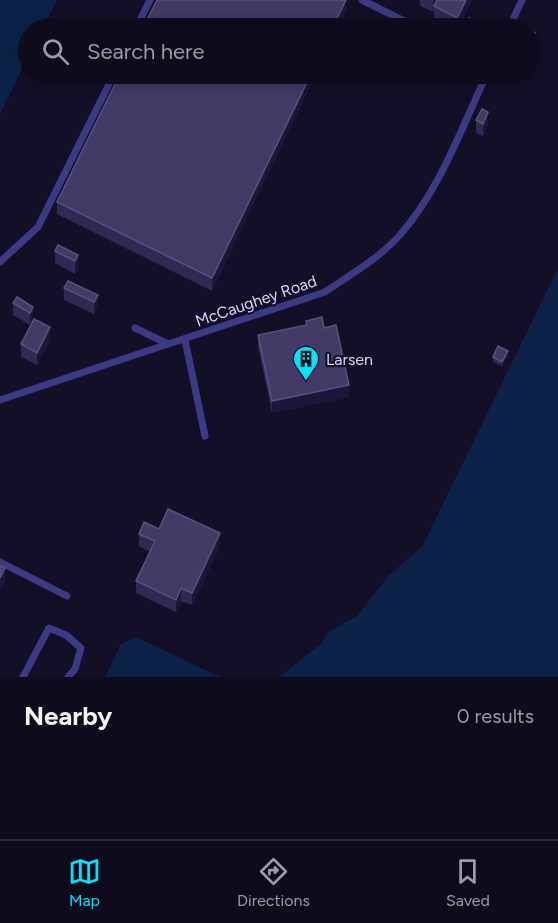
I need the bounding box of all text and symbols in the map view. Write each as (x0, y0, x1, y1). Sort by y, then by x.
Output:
search box (18, 18, 540, 84)
icon: search (39, 35, 72, 68)
text: Search here (87, 38, 205, 65)
street label: McCaughey Road (193, 271, 319, 331)
building icon: Larsen (291, 344, 321, 382)
place label: Larsen (326, 350, 373, 369)
text: Nearby (24, 700, 112, 732)
text: 0 results (457, 704, 534, 728)
tab: Map (68, 855, 101, 910)
tab: Directions (237, 855, 310, 910)
tab: Saved (446, 855, 490, 910)

